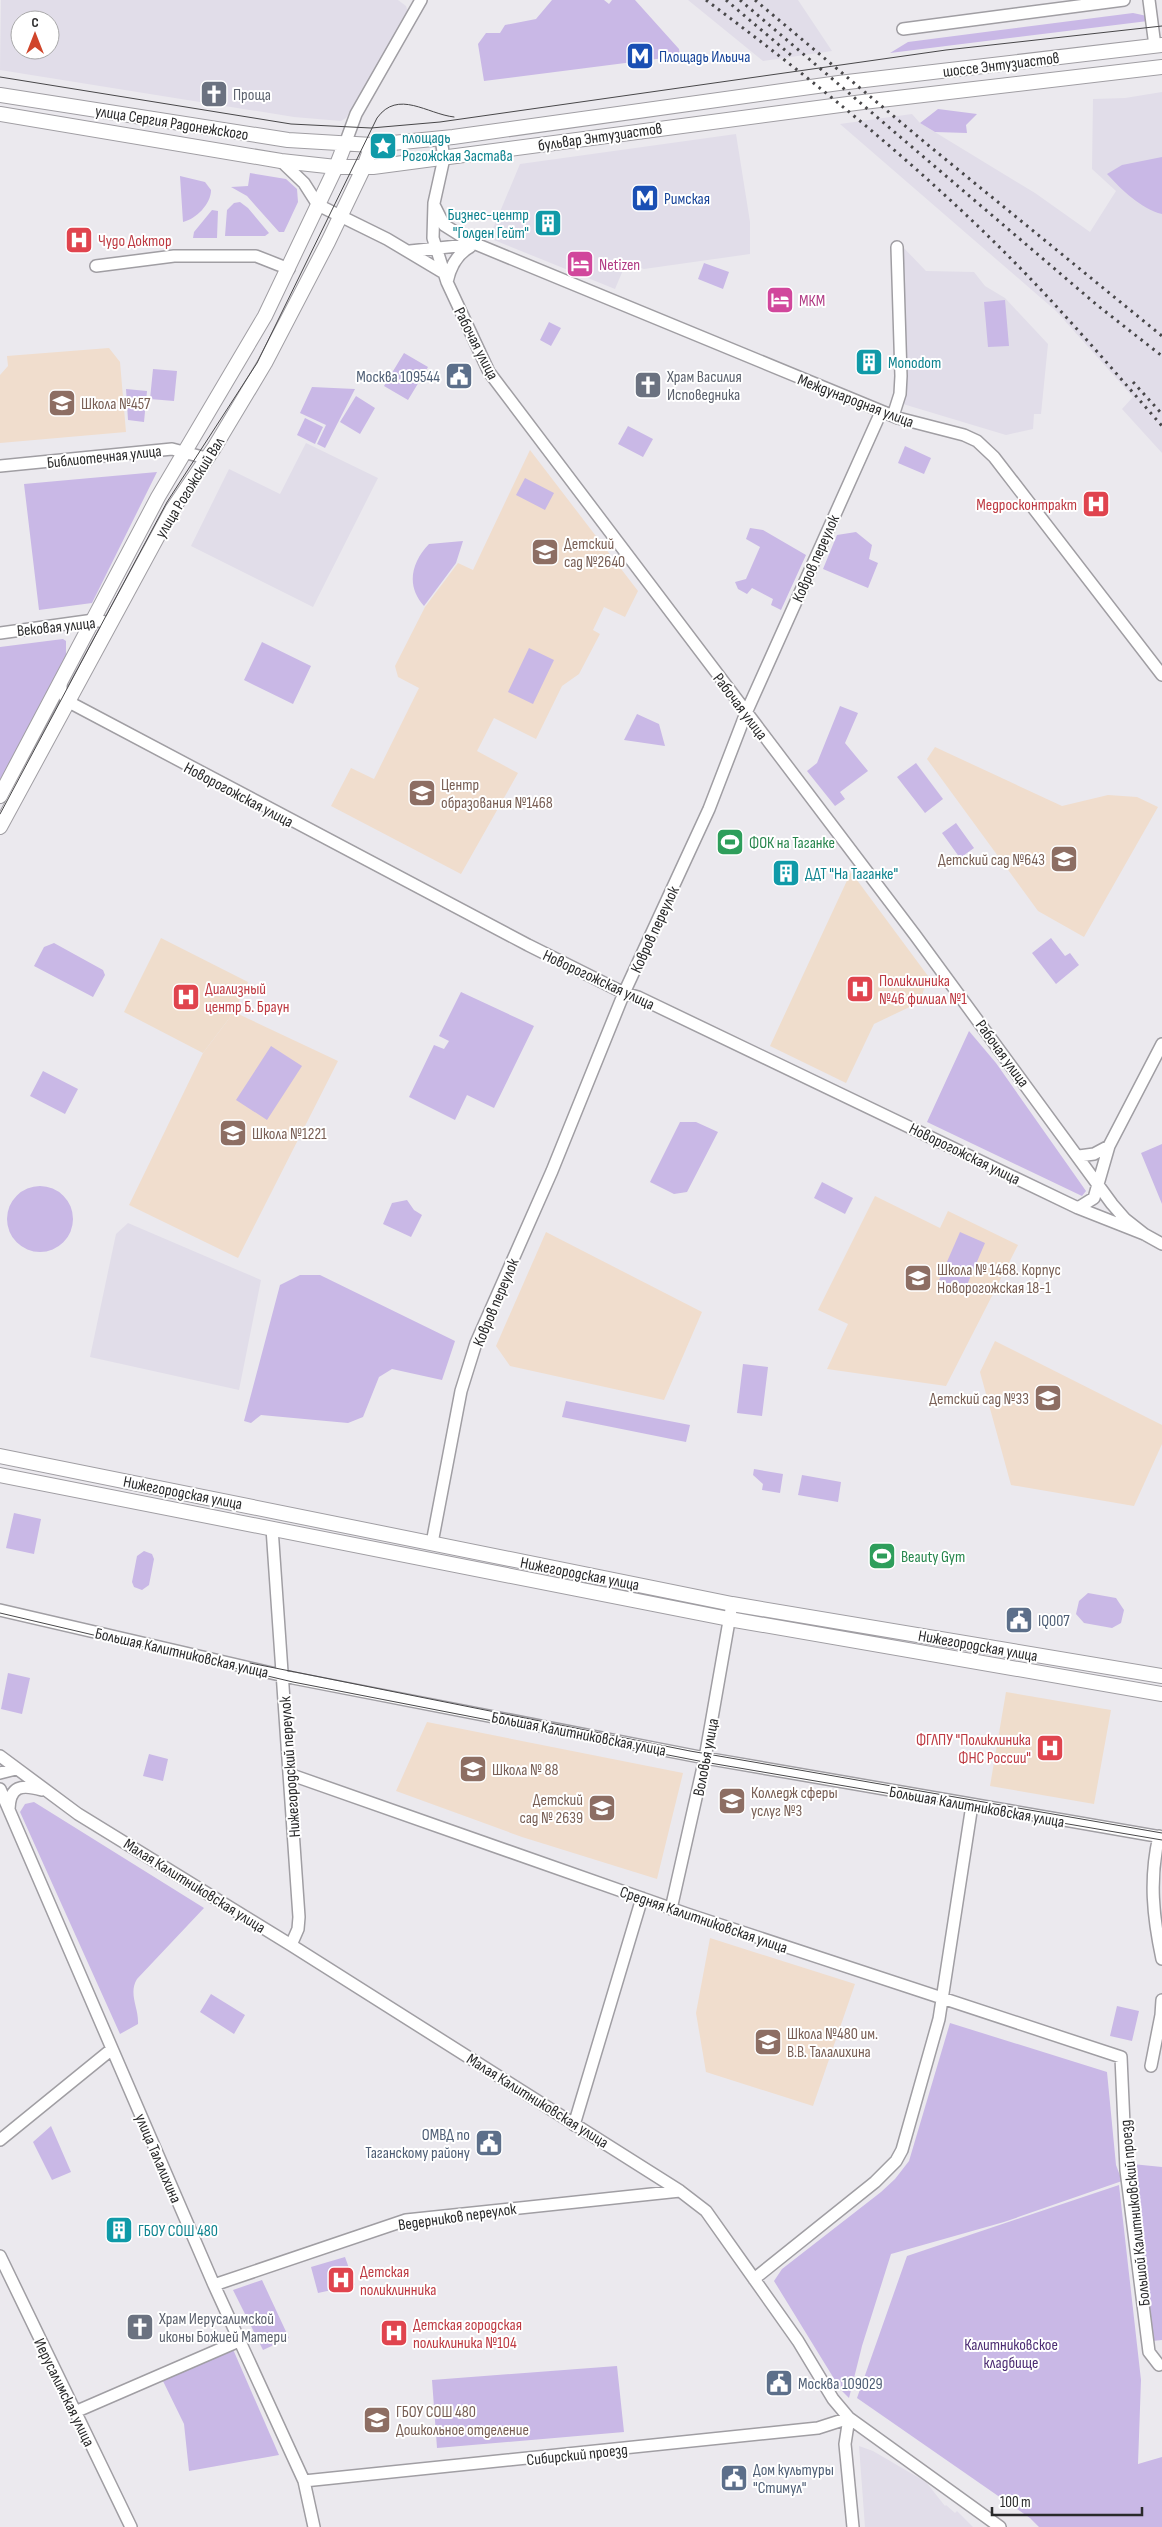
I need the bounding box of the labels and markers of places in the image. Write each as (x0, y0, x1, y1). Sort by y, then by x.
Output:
metro station icon: Площадь Ильича (625, 41, 655, 71)
place label: Площадь Ильича (659, 48, 750, 67)
church icon: Проща (199, 79, 229, 109)
place label: Проща (233, 86, 271, 105)
place label: площадь Рогожская Застава (402, 129, 513, 166)
place icon: площадь Рогожская Застава (368, 131, 398, 161)
metro station icon: Римская (630, 183, 660, 213)
place label: Римская (664, 190, 710, 209)
place label: Бизнес-центр "Голден Гейт" (447, 206, 529, 243)
building icon: Бизнес-центр "Голден Гейт" (533, 208, 563, 238)
hospital icon: Чудо Доктор (64, 225, 94, 255)
place label: Чудо Доктор (98, 232, 172, 251)
hotel icon: Netizen (565, 249, 595, 279)
place label: Netizen (599, 256, 640, 275)
hotel icon: МКМ (765, 285, 795, 315)
place label: МКМ (799, 292, 825, 311)
building icon: Monodom (854, 347, 884, 377)
place label: Monodom (888, 354, 941, 373)
public building icon: Москва 109544 (444, 361, 474, 391)
place label: Москва 109544 (356, 368, 440, 387)
place label: Храм Василия Исповедника (666, 368, 742, 405)
church icon: Храм Василия Исповедника (633, 370, 663, 400)
school or university icon: Школа №457 (47, 388, 77, 418)
place label: Школа №457 (81, 395, 151, 414)
hospital icon: Медросконтракт (1081, 489, 1111, 519)
place label: Медросконтракт (976, 496, 1077, 515)
place label: Детский сад №2640 (564, 535, 625, 572)
school or university icon: Детский сад №2640 (530, 537, 560, 567)
place label: Центр образования №1468 (441, 776, 553, 813)
school or university icon: Центр образования №1468 (407, 778, 437, 808)
sports icon: ФОК на Таганке (715, 827, 745, 857)
place label: ФОК на Таганке (749, 834, 835, 853)
school or university icon: Детский сад №643 (1049, 844, 1079, 874)
place label: Детский сад №643 (938, 851, 1045, 870)
building icon: ДДТ "На Таганке" (771, 858, 801, 888)
place label: ДДТ "На Таганке" (805, 865, 898, 884)
place label: Поликлиника №46 филиал №1 (879, 972, 967, 1009)
hospital icon: Поликлиника №46 филиал №1 (845, 974, 875, 1004)
place label: Диализный центр Б. Браун (205, 980, 290, 1017)
hospital icon: Диализный центр Б. Браун (171, 982, 201, 1012)
school or university icon: Школа №1221 (218, 1118, 248, 1148)
place label: Школа №1221 (252, 1125, 327, 1144)
place label: Школа № 1468. Корпус Новорогожская 18-1 (937, 1261, 1061, 1298)
school or university icon: Школа № 1468. Корпус Новорогожская 18-1 (903, 1263, 933, 1293)
school or university icon: Детский сад №33 (1033, 1383, 1063, 1413)
place label: Детский сад №33 (929, 1390, 1029, 1409)
sports icon: Beauty Gym (867, 1541, 897, 1571)
place label: Beauty Gym (901, 1548, 965, 1567)
public building icon: IQ007 (1004, 1605, 1034, 1635)
place label: IQ007 (1038, 1612, 1070, 1631)
place label: ФГЛПУ "Поликлиника ФНС России" (916, 1731, 1031, 1768)
hospital icon: ФГЛПУ "Поликлиника ФНС России" (1035, 1733, 1065, 1763)
school or university icon: Школа № 88 (458, 1754, 488, 1784)
place label: Школа № 88 (492, 1761, 559, 1780)
place label: Колледж сферы услуг №3 (751, 1784, 838, 1821)
school or university icon: Колледж сферы услуг №3 (717, 1786, 747, 1816)
place label: Детский сад № 2639 (520, 1791, 583, 1828)
school or university icon: Детский сад № 2639 (587, 1793, 617, 1823)
place label: Школа №480 им. В.В. Талалихина (787, 2025, 878, 2062)
school or university icon: Школа №480 им. В.В. Талалихина (753, 2027, 783, 2057)
place label: ОМВД по Таганскому району (365, 2126, 470, 2163)
public building icon: ОМВД по Таганскому району (474, 2128, 504, 2158)
building icon: ГБОУ СОШ 480 (104, 2215, 134, 2245)
place label: ГБОУ СОШ 480 (138, 2222, 218, 2241)
place label: Детская поликлинника (360, 2263, 436, 2300)
hospital icon: Детская поликлинника (326, 2265, 356, 2295)
place label: Храм Иерусалимской иконы Божией Матери (158, 2310, 287, 2347)
church icon: Храм Иерусалимской иконы Божией Матери (125, 2312, 155, 2342)
place label: Детская городская поликлиника №104 (413, 2316, 522, 2353)
hospital icon: Детская городская поликлиника №104 (379, 2318, 409, 2348)
public building icon: Москва 109029 (764, 2368, 794, 2398)
place label: Москва 109029 (798, 2375, 883, 2394)
place label: ГБОУ СОШ 480 Дошкольное отделение (396, 2403, 529, 2440)
school or university icon: ГБОУ СОШ 480 Дошкольное отделение (362, 2405, 392, 2435)
place label: Дом культуры "Стимул" (753, 2461, 834, 2498)
public building icon: Дом культуры "Стимул" (719, 2463, 749, 2493)

